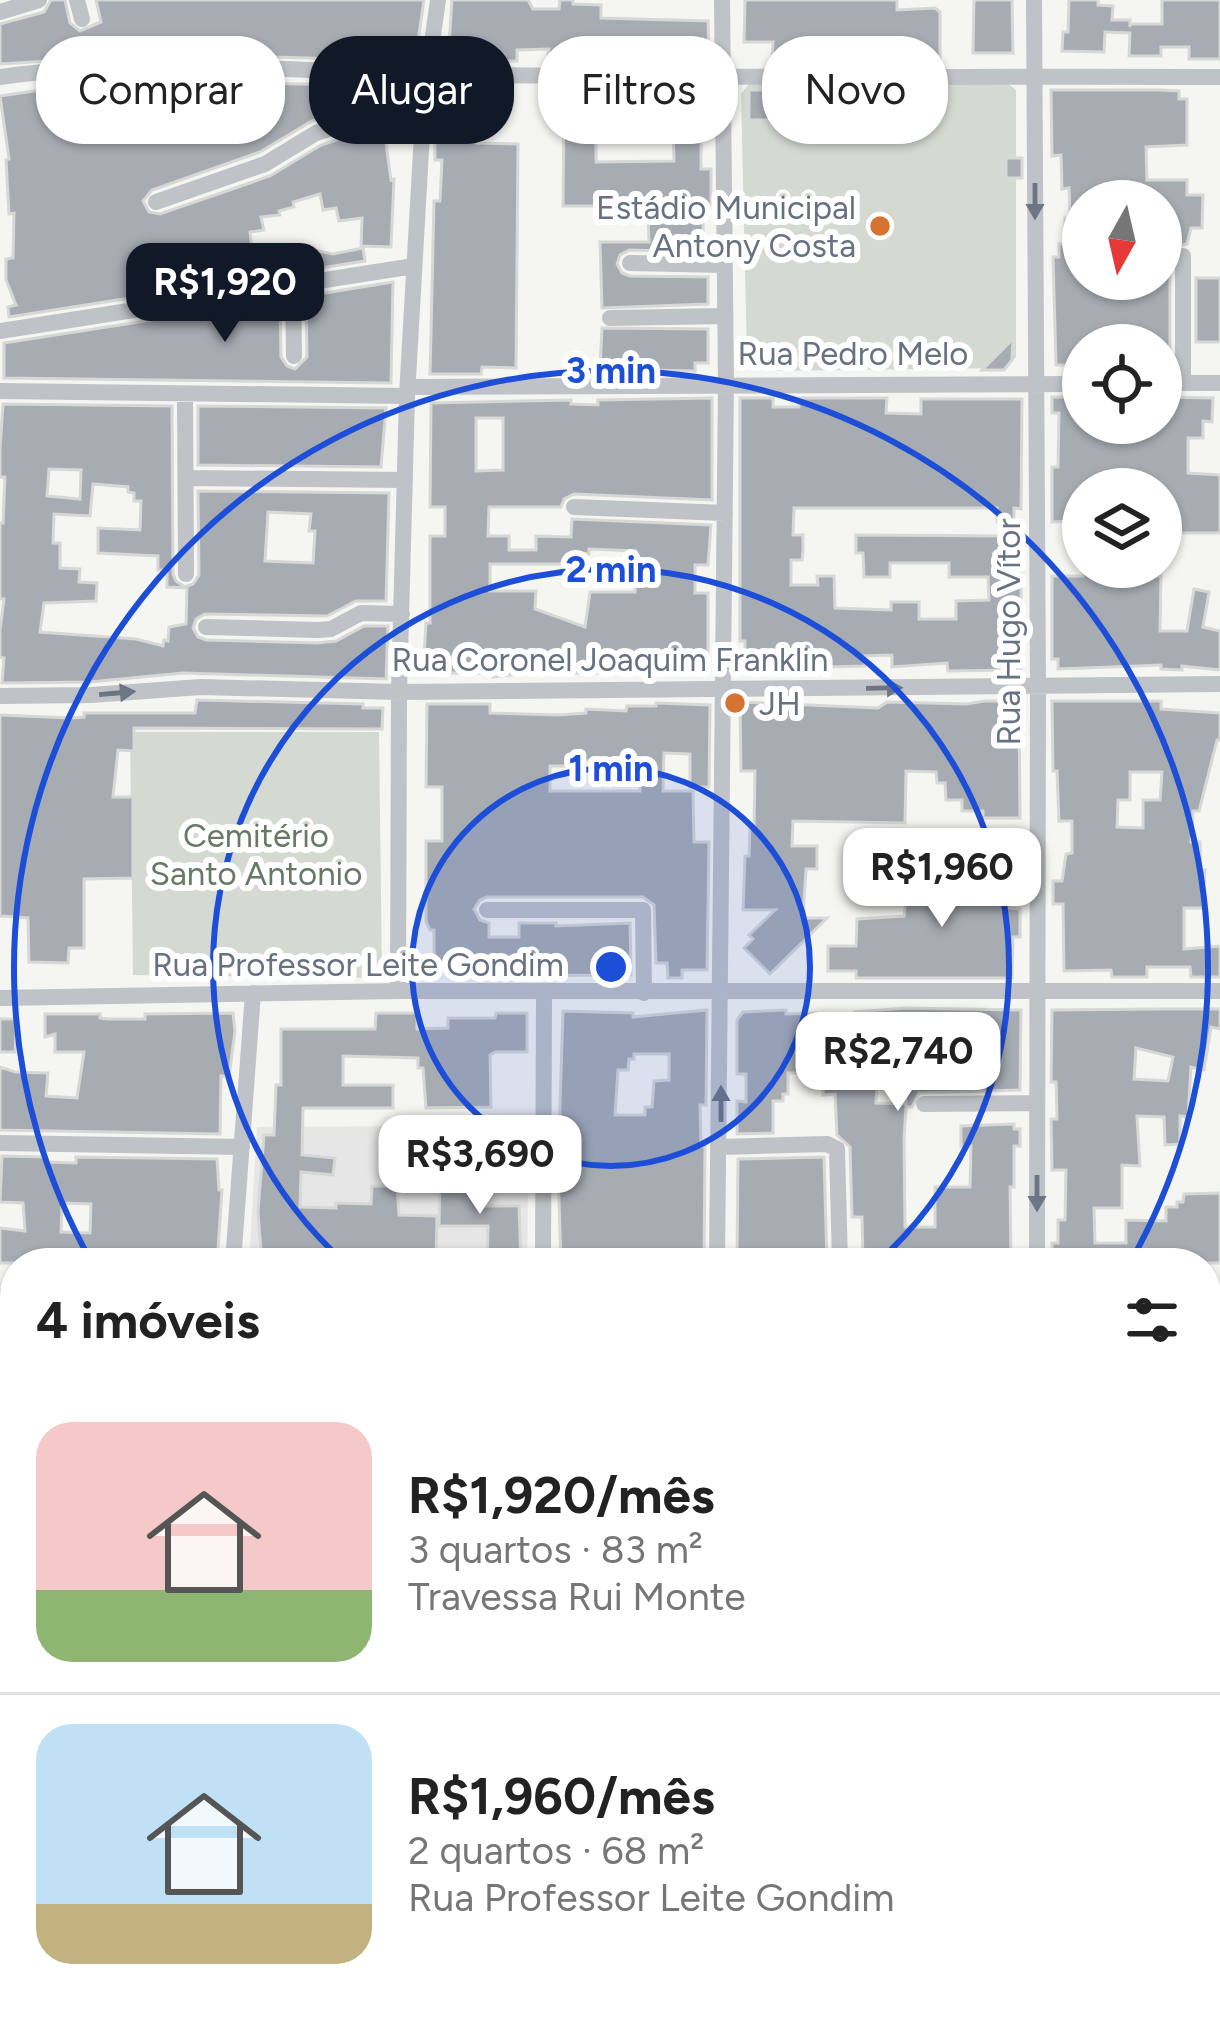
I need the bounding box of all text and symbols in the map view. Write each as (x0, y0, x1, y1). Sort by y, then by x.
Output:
chip: Comprar (36, 36, 285, 144)
chip: Alugar (309, 36, 514, 144)
chip: Filtros (538, 36, 738, 144)
chip: Novo (762, 36, 948, 144)
north arrow (1062, 180, 1182, 300)
map controls (1062, 180, 1182, 588)
one-way arrow (1025, 183, 1045, 221)
place label: Estádio Municipal Antony Costa (596, 188, 856, 265)
marker: Estádio Municipal Antony Costa (867, 213, 893, 239)
pin: R$1,920 (114, 243, 336, 345)
text: R$1,920 (153, 258, 297, 305)
button: locate (1062, 324, 1182, 444)
street label: Rua Pedro Melo (738, 334, 968, 373)
text: 3 min (566, 349, 656, 392)
button: layers (1062, 468, 1182, 588)
street label: Rua Hugo Vítor (989, 518, 1028, 746)
text: 2 min (566, 548, 656, 591)
street label: Rua Coronel Joaquim Franklin (392, 640, 828, 679)
one-way arrow (866, 678, 904, 697)
one-way arrow (99, 683, 136, 702)
place label: JH (759, 684, 801, 723)
marker: JH (722, 690, 748, 716)
text: 1 min (568, 747, 654, 790)
park label: Cemitério Santo Antonio (150, 816, 362, 893)
pin: R$1,960 (831, 828, 1053, 930)
text: R$1,960 (870, 843, 1014, 890)
street label: Rua Professor Leite Gondim (152, 945, 564, 984)
centre of rings (590, 946, 632, 988)
pin: R$2,740 (787, 1012, 1009, 1114)
text: R$2,740 (822, 1027, 974, 1074)
one-way arrow (711, 1084, 730, 1122)
pin: R$3,690 (369, 1115, 591, 1217)
text: R$3,690 (406, 1130, 554, 1177)
one-way arrow (1027, 1175, 1047, 1213)
icon: filters (1119, 1287, 1185, 1353)
text: 4 imóveis (36, 1290, 260, 1351)
text: R$1,920/mês (408, 1465, 715, 1526)
icon: home (132, 1470, 276, 1614)
text: 3 quartos · 83 m² (408, 1526, 703, 1573)
text: Travessa Rui Monte (408, 1573, 746, 1620)
text: R$1,960/mês (408, 1766, 715, 1827)
icon: home (132, 1772, 276, 1916)
text: 2 quartos · 68 m² (408, 1827, 704, 1874)
text: Rua Professor Leite Gondim (408, 1874, 895, 1921)

